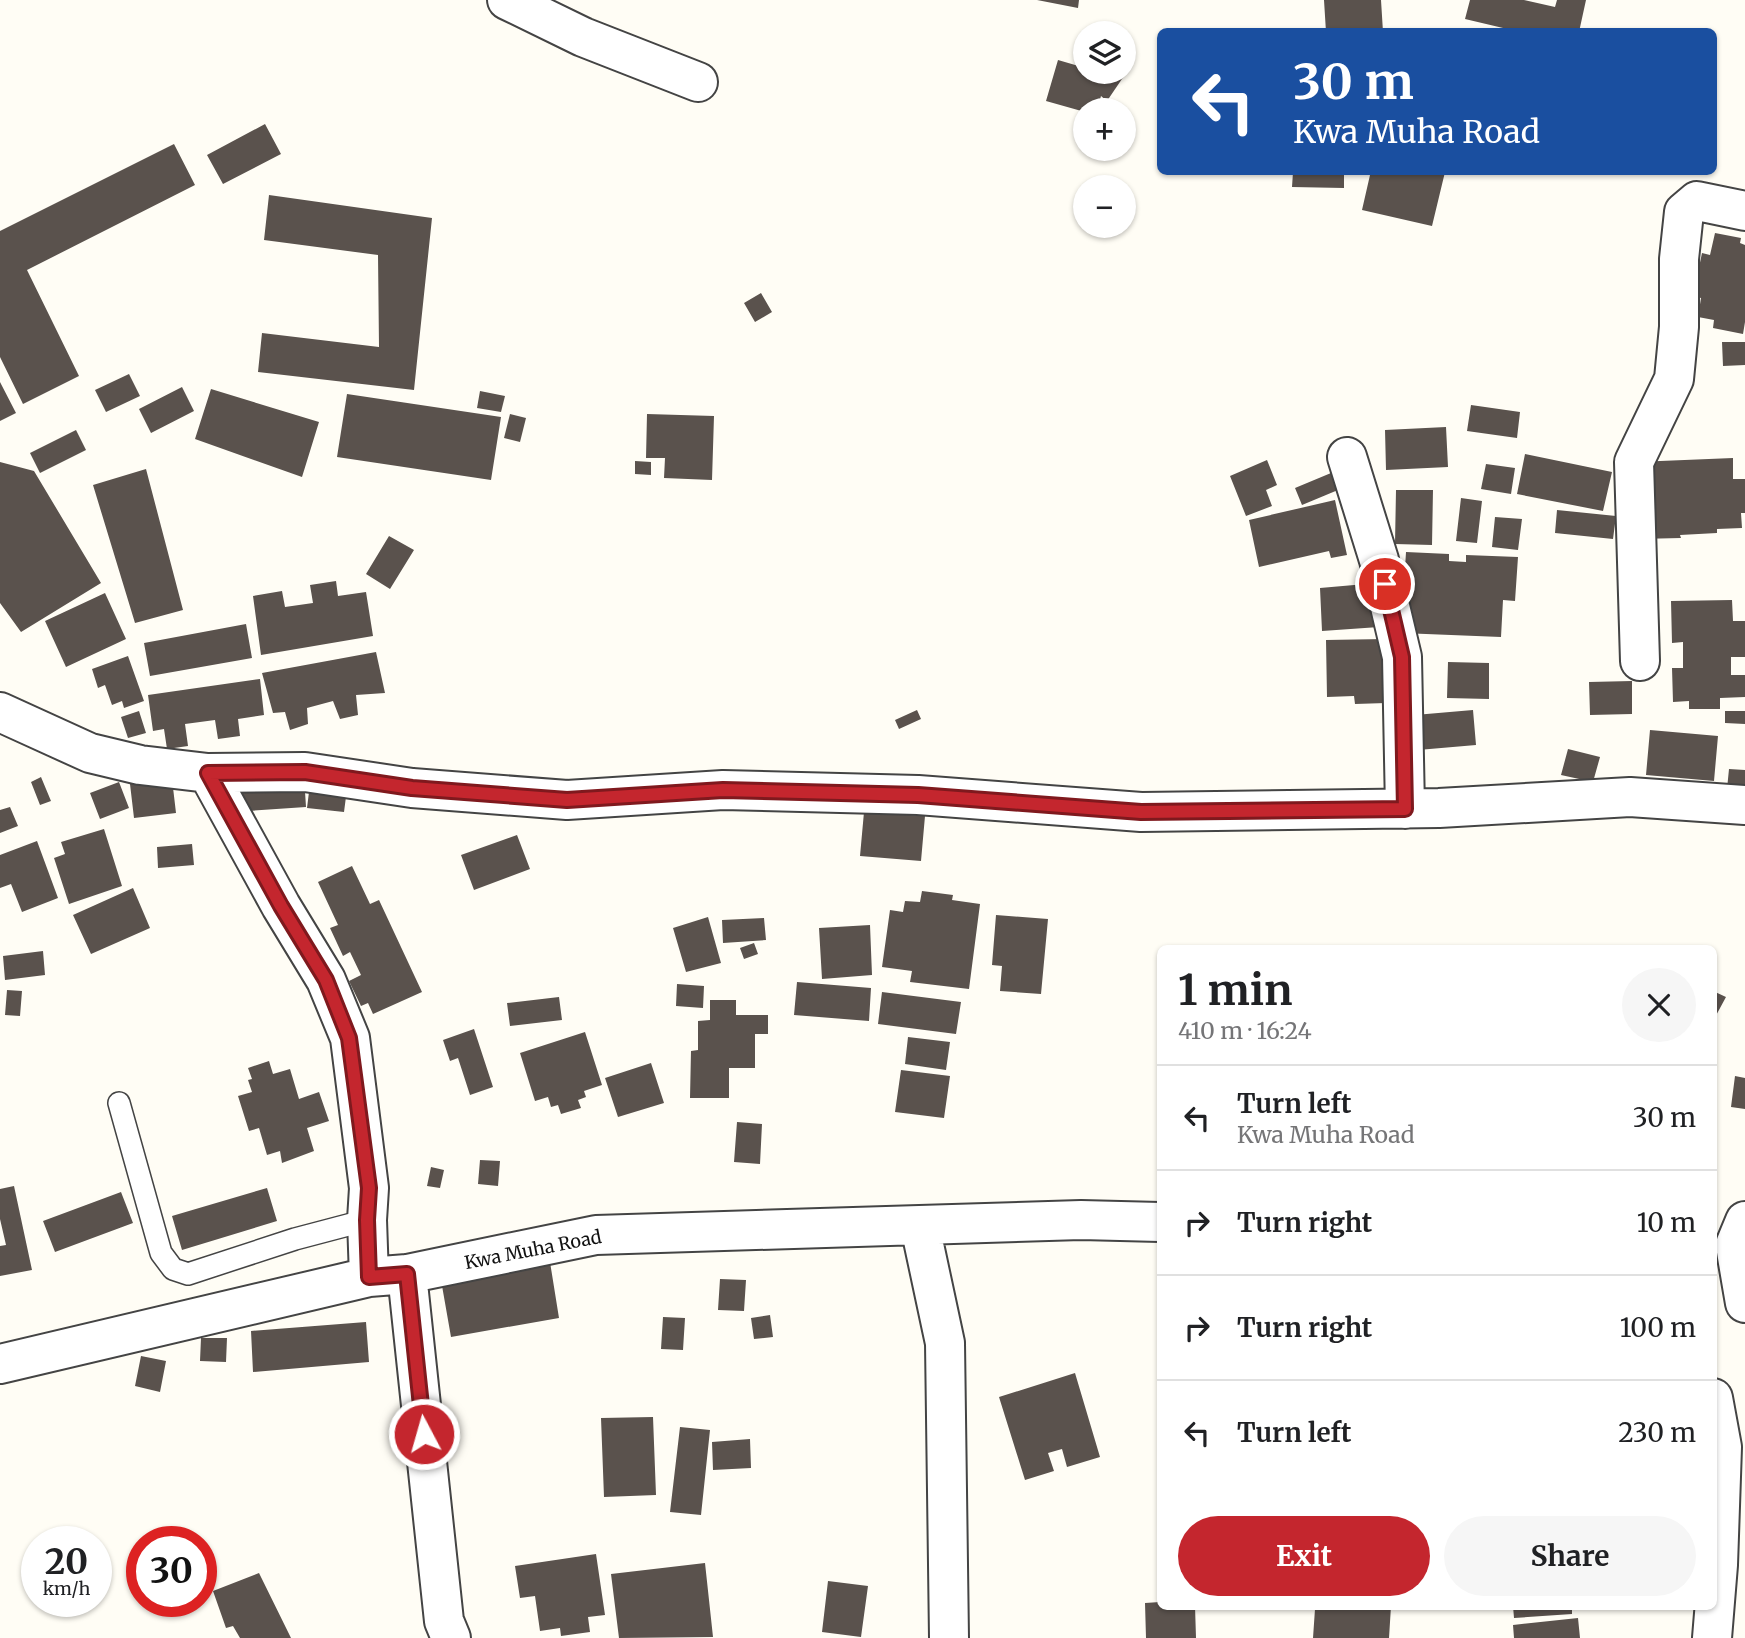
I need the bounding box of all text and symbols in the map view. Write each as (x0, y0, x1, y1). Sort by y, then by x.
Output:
map controls (1073, 21, 1136, 238)
button: layers (1073, 21, 1136, 84)
text: 30 m (1293, 51, 1414, 112)
icon: left (1178, 56, 1269, 147)
button: + (1073, 98, 1136, 161)
text: Kwa Muha Road (1293, 112, 1540, 152)
button: − (1073, 175, 1136, 238)
pin (1355, 554, 1415, 614)
icon: arrive (1366, 565, 1404, 603)
text: 1 min (1178, 964, 1292, 1016)
button: close (1622, 968, 1696, 1042)
text: 410 m · 16:24 (1178, 1016, 1312, 1045)
text: Turn left (1237, 1087, 1351, 1120)
icon: left (1178, 1099, 1216, 1137)
text: 30 m (1633, 1101, 1696, 1134)
text: Kwa Muha Road (1237, 1120, 1415, 1149)
icon: right (1178, 1204, 1216, 1242)
text: Turn right (1237, 1206, 1372, 1239)
text: 10 m (1637, 1206, 1696, 1239)
street label: Kwa Muha Road (463, 1225, 603, 1274)
icon: right (1178, 1309, 1216, 1347)
text: Turn right (1237, 1311, 1372, 1344)
text: 100 m (1620, 1311, 1696, 1344)
position arrow (387, 1397, 461, 1471)
icon: left (1178, 1414, 1216, 1452)
text: Turn left (1237, 1416, 1351, 1449)
text: 230 m (1618, 1416, 1696, 1449)
button: Exit (1178, 1516, 1430, 1596)
button: Share (1444, 1516, 1696, 1596)
speed limit sign: 30 (126, 1526, 217, 1617)
text: 20 (45, 1540, 88, 1584)
text: km/h (43, 1577, 90, 1600)

